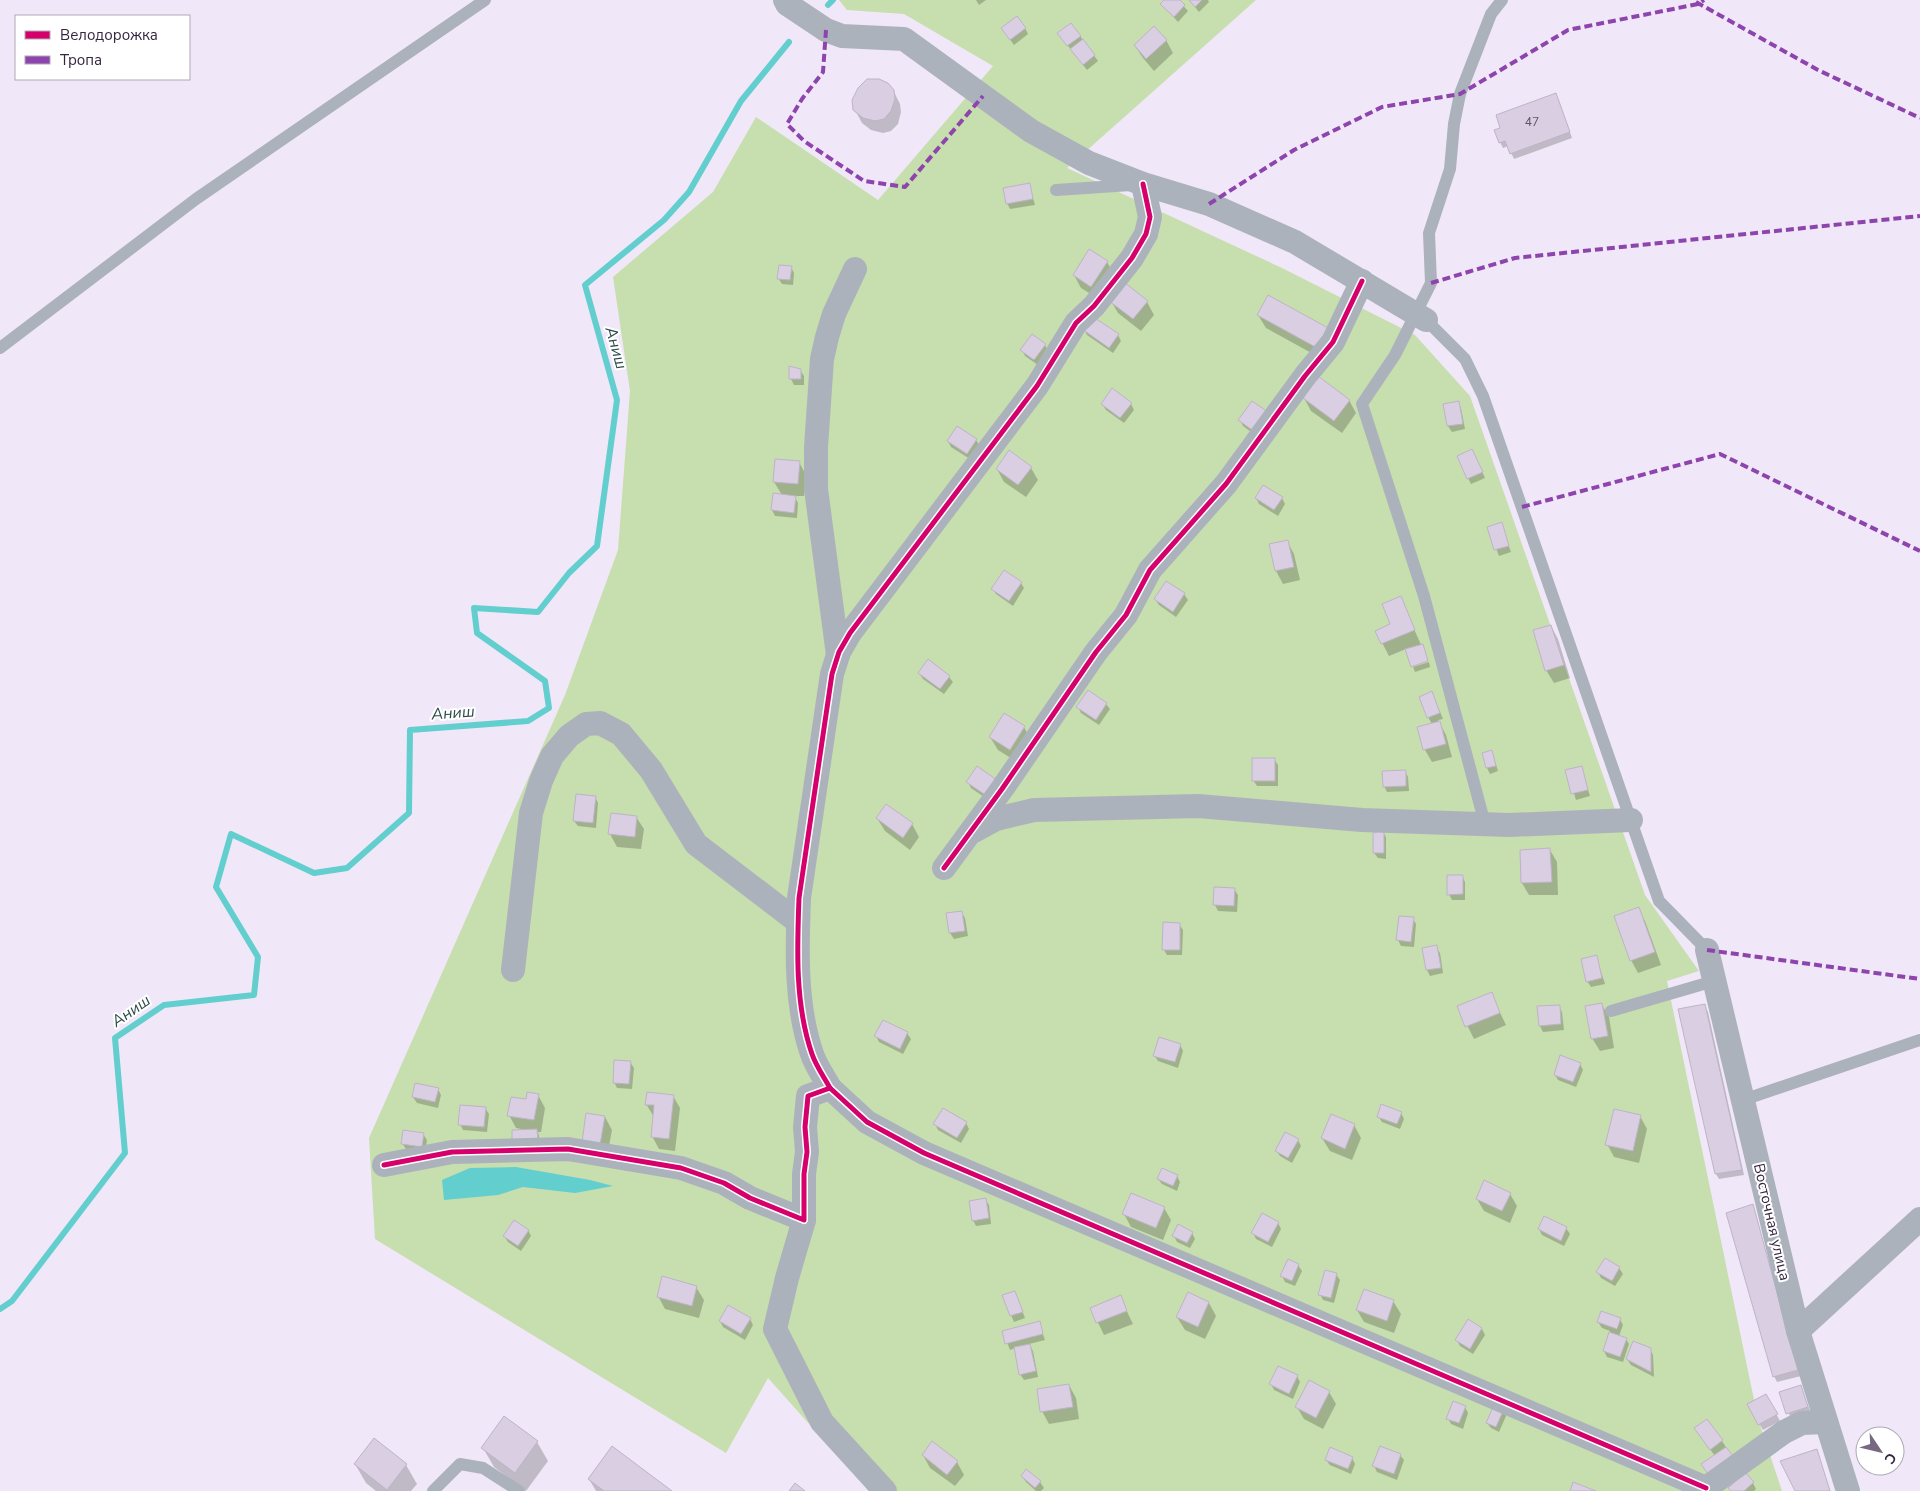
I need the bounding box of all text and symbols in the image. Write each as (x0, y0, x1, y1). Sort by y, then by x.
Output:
legend (15, 15, 190, 80)
text: Велодорожка (60, 25, 158, 45)
text: Тропа (60, 50, 102, 70)
house number: 47 (1525, 114, 1539, 130)
water label: Аниш (599, 323, 633, 372)
water label: Аниш (430, 701, 476, 726)
water label: Аниш (106, 989, 155, 1033)
street label: Восточная улица (1749, 1161, 1795, 1283)
north arrow (1855, 1426, 1905, 1476)
text: С (1879, 1449, 1901, 1468)

